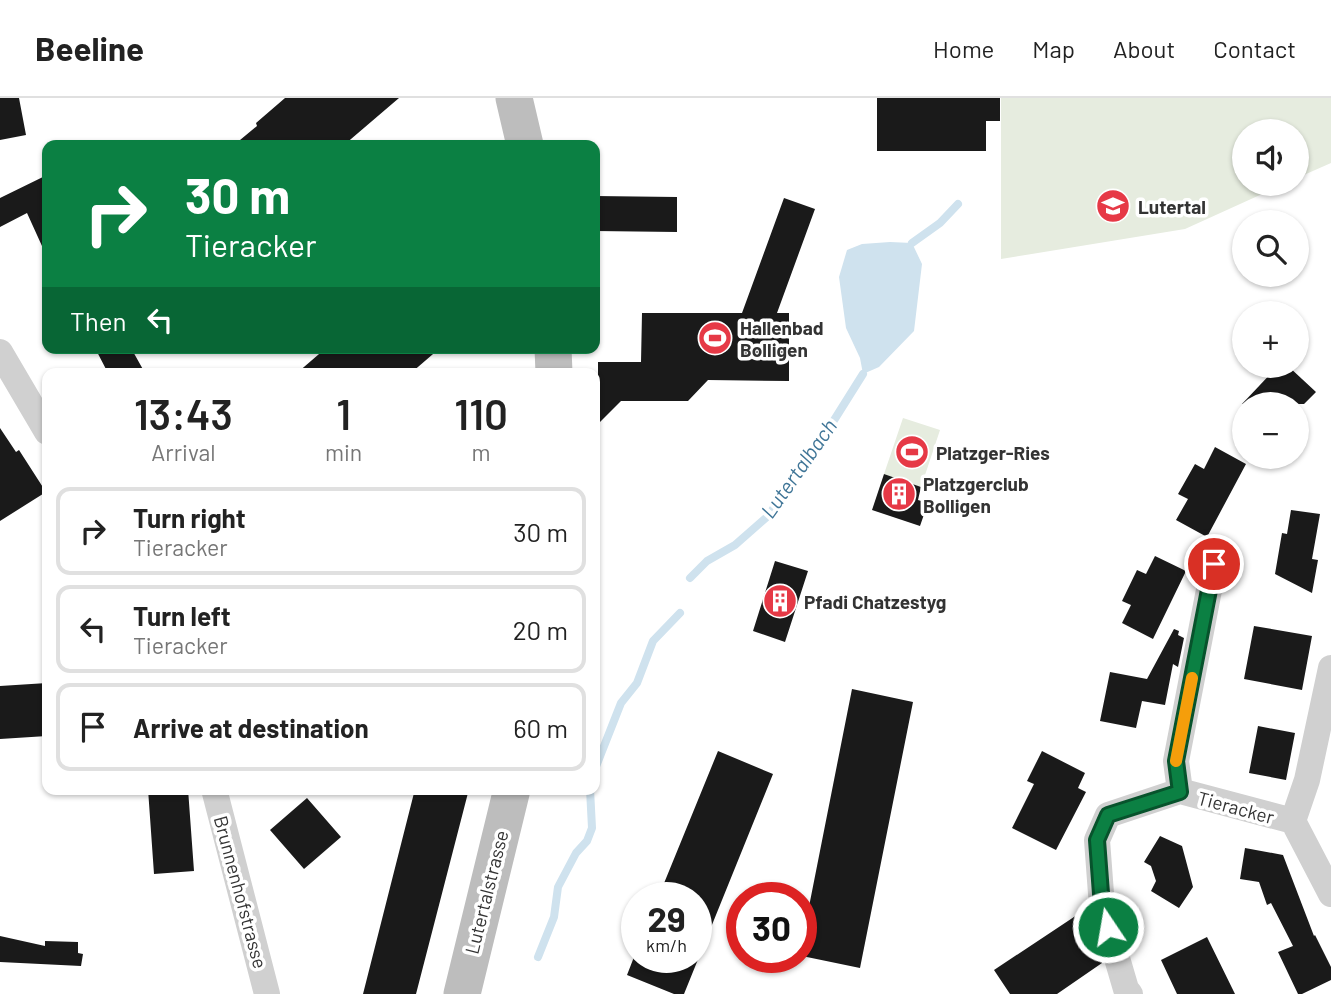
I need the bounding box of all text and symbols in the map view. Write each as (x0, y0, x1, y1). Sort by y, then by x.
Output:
text: Beeline (35, 28, 144, 68)
text: Home (933, 34, 994, 63)
text: Map (1032, 34, 1075, 63)
text: About (1113, 34, 1175, 63)
text: Contact (1213, 34, 1296, 63)
map controls (1232, 119, 1309, 469)
button: sound (1232, 119, 1309, 196)
text: 30 m (185, 165, 290, 224)
icon: right (70, 168, 161, 259)
school or university icon: Lutertal (1094, 187, 1132, 225)
place label: Lutertal (1138, 195, 1206, 218)
button: search (1232, 210, 1309, 287)
text: Tieracker (185, 225, 317, 263)
icon: left (141, 301, 179, 339)
button: + (1232, 301, 1309, 378)
text: Then (70, 305, 127, 336)
place label: Hallenbad Bolligen (740, 316, 824, 361)
sports icon: Hallenbad Bolligen (696, 319, 734, 357)
text: 13:43 (134, 388, 233, 438)
text: 1 (336, 388, 351, 438)
text: 110 (454, 388, 508, 438)
button: − (1232, 392, 1309, 469)
water label: Lutertalbach (755, 414, 841, 522)
sports icon: Platzger-Ries (893, 433, 931, 471)
text: Arrival (151, 438, 216, 466)
text: min (325, 438, 362, 466)
text: m (472, 438, 491, 466)
place label: Platzger-Ries (936, 441, 1050, 464)
place label: Platzgerclub Bolligen (923, 472, 1029, 517)
building icon: Platzgerclub Bolligen (880, 475, 918, 513)
text: Turn right (133, 502, 246, 533)
icon: right (74, 512, 112, 550)
text: 30 m (513, 516, 568, 547)
text: Tieracker (133, 533, 228, 561)
pin (1184, 534, 1244, 594)
icon: arrive (1195, 545, 1233, 583)
building icon: Pfadi Chatzestyg (761, 582, 799, 620)
place label: Pfadi Chatzestyg (804, 590, 946, 613)
text: Turn left (133, 600, 231, 631)
icon: left (74, 610, 112, 648)
text: 20 m (513, 614, 568, 645)
text: Tieracker (133, 631, 228, 659)
icon: arrive (74, 708, 112, 746)
text: Arrive at destination (133, 712, 369, 743)
text: 60 m (513, 712, 568, 743)
street label: Tieracker (1195, 786, 1277, 828)
street label: Brunnenhofstrasse (210, 813, 272, 971)
street label: Lutertalstrasse (460, 828, 512, 956)
speed limit sign: 30 (726, 882, 817, 973)
position arrow (1071, 890, 1145, 964)
text: 29 (647, 897, 686, 939)
text: km/h (646, 934, 687, 956)

